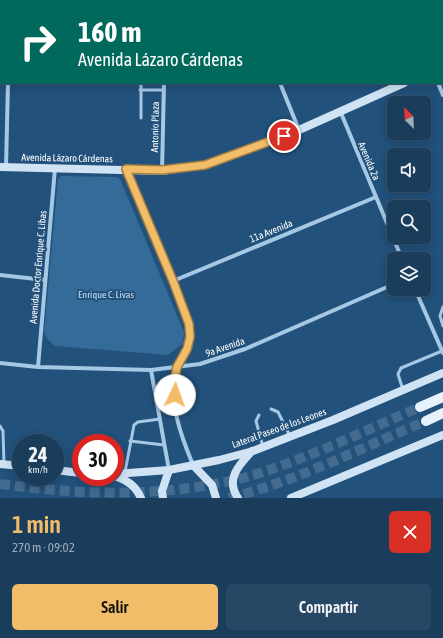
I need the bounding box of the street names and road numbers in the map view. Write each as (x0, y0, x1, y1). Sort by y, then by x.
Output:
street label: Antonio Plaza (149, 101, 161, 153)
street label: Avenida 2a (356, 140, 382, 182)
street label: Avenida Lázaro Cárdenas (21, 152, 113, 164)
street label: Avenida Doctor Enrique C. Libas (28, 209, 48, 324)
street label: 11a Avenida (248, 217, 294, 245)
street label: 9a Avenida (204, 335, 246, 359)
street label: Lateral Paseo de los Leones (230, 406, 328, 450)

